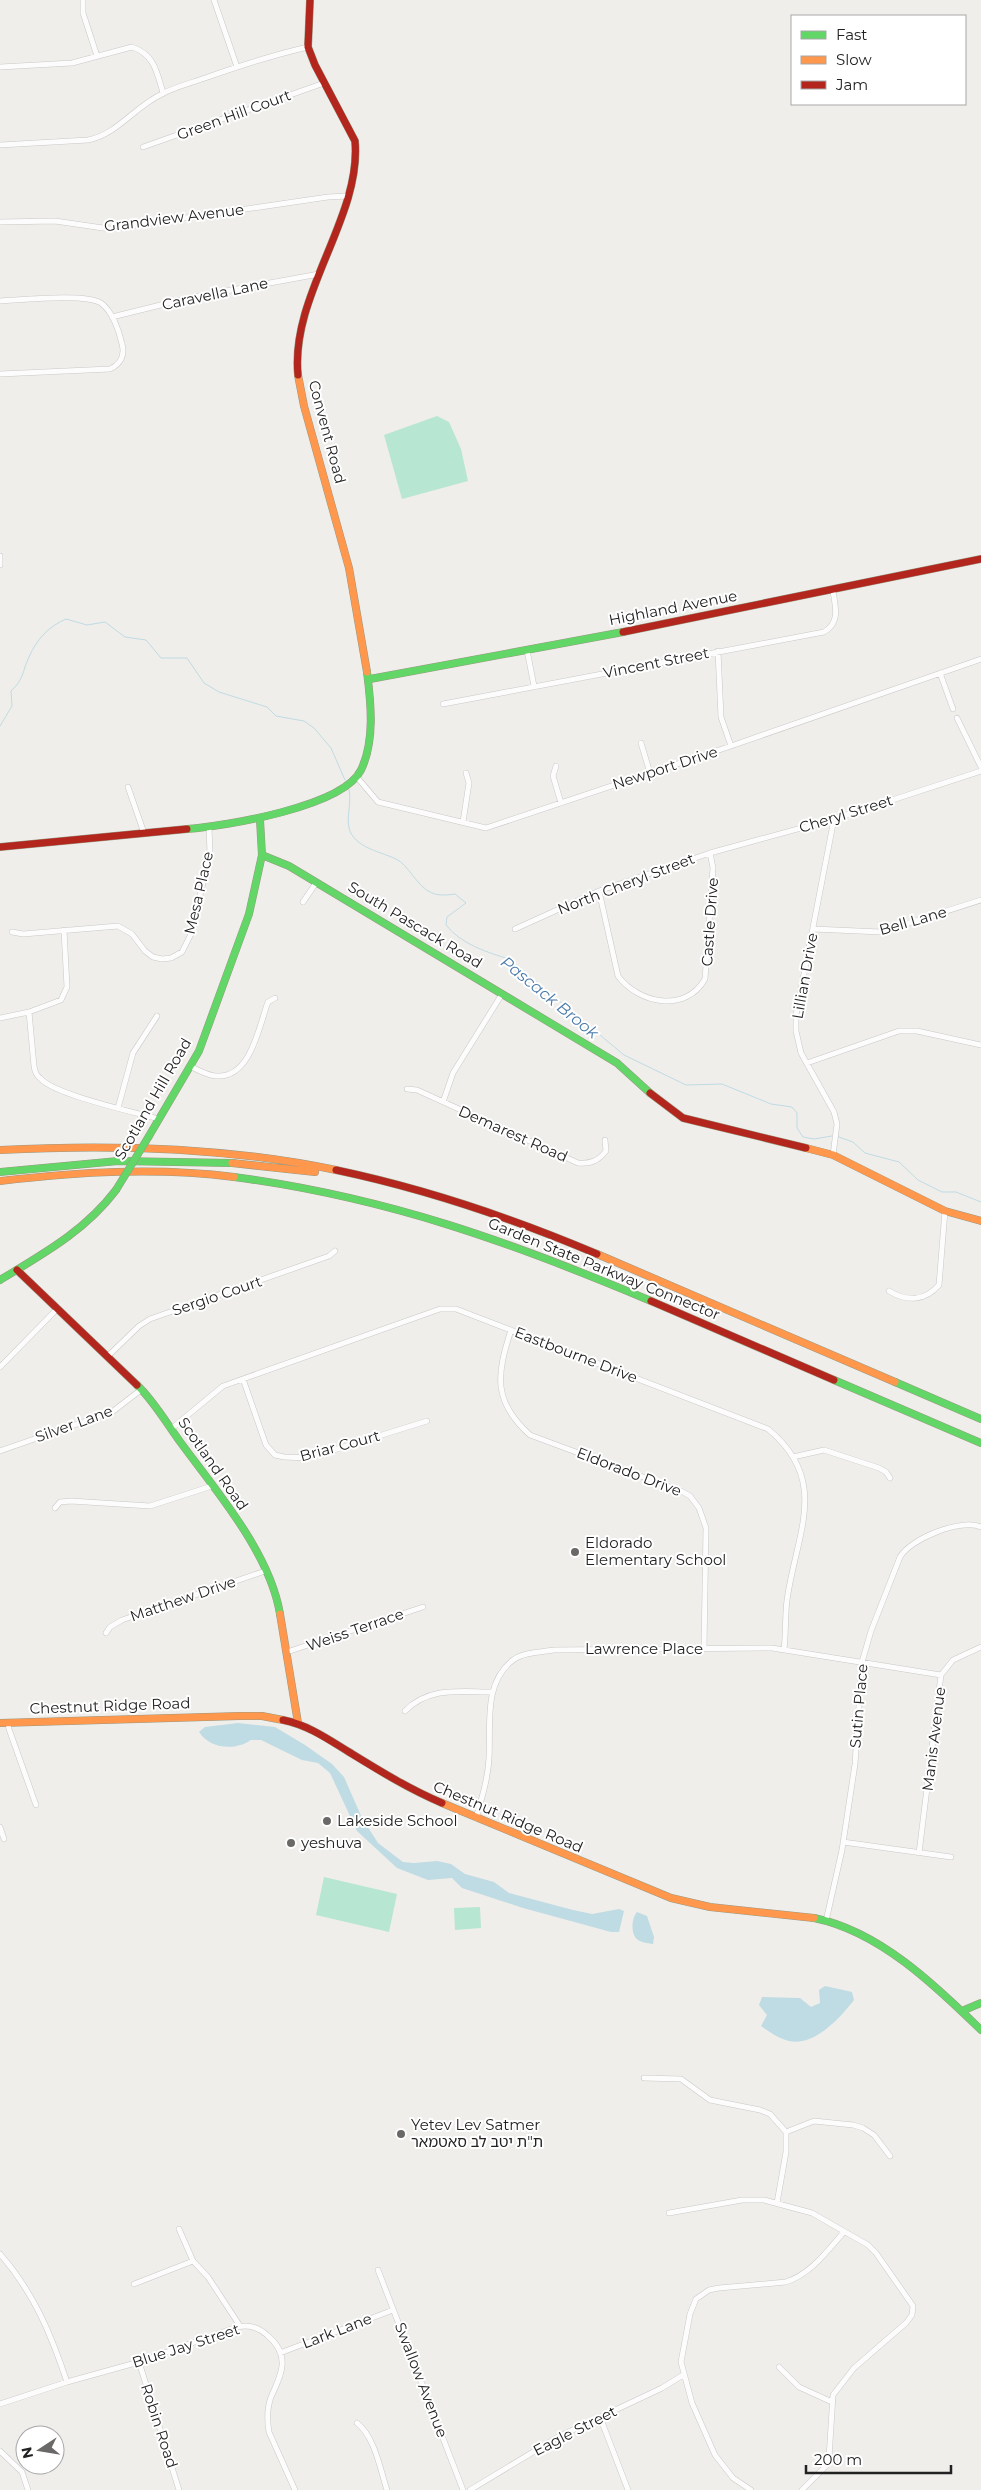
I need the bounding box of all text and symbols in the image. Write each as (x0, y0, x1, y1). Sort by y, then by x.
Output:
legend (791, 15, 966, 105)
text: Fast (836, 25, 867, 44)
text: Slow (836, 50, 872, 69)
text: Jam (835, 75, 868, 94)
street label: Green Hill Court (174, 85, 293, 144)
street label: Grandview Avenue (103, 199, 245, 236)
street label: Caravella Lane (160, 273, 270, 314)
street label: Convent Road (305, 378, 350, 486)
street label: Highland Avenue (607, 586, 739, 629)
street label: Vincent Street (601, 643, 710, 682)
street label: Newport Drive (610, 742, 720, 793)
street label: Cheryl Street (797, 790, 895, 837)
street label: North Cheryl Street (555, 849, 697, 918)
street label: Mesa Place (180, 850, 217, 936)
street label: South Pascack Road (345, 877, 486, 972)
street label: Castle Drive (697, 877, 722, 967)
street label: Bell Lane (877, 902, 949, 939)
street label: Lillian Drive (788, 931, 821, 1020)
water label: Pascack Brook (497, 952, 603, 1043)
street label: Scotland Hill Road (110, 1034, 195, 1163)
street label: Demarest Road (456, 1101, 571, 1166)
street label: Garden State Parkway Connector (485, 1213, 723, 1324)
street label: Sergio Court (169, 1271, 264, 1320)
street label: Eastbourne Drive (512, 1322, 640, 1387)
street label: Silver Lane (32, 1401, 115, 1446)
street label: Scotland Road (174, 1413, 253, 1514)
street label: Briar Court (298, 1426, 382, 1465)
street label: Eldorado Drive (574, 1443, 684, 1500)
place label: Eldorado Elementary School (585, 1533, 726, 1569)
marker: Eldorado Elementary School (569, 1546, 581, 1558)
street label: Matthew Drive (127, 1572, 238, 1626)
street label: Weiss Terrace (304, 1604, 406, 1655)
street label: Lawrence Place (585, 1639, 703, 1658)
street label: Sutin Place (845, 1663, 872, 1749)
street label: Manis Avenue (918, 1686, 949, 1792)
street label: Chestnut Ridge Road (29, 1693, 191, 1718)
street label: Chestnut Ridge Road (430, 1776, 586, 1857)
place label: Lakeside School (337, 1811, 457, 1830)
marker: Lakeside School (321, 1815, 333, 1827)
place label: yeshuva (300, 1833, 362, 1852)
marker: yeshuva (285, 1837, 297, 1849)
place label: Yetev Lev Satmer ת"ת יטב לב סאטמאר (411, 2115, 543, 2151)
marker: Yetev Lev Satmer ת"ת יטב לב סאטמאר (395, 2128, 407, 2140)
street label: Lark Lane (299, 2309, 374, 2353)
street label: Blue Jay Street (130, 2319, 242, 2372)
street label: Swallow Avenue (391, 2320, 452, 2440)
street label: Robin Road (137, 2381, 182, 2471)
street label: Eagle Street (530, 2401, 620, 2460)
north arrow (15, 2425, 65, 2475)
scale bar (806, 2442, 951, 2474)
text: N (17, 2445, 37, 2460)
text: 200 m (814, 2450, 862, 2469)

